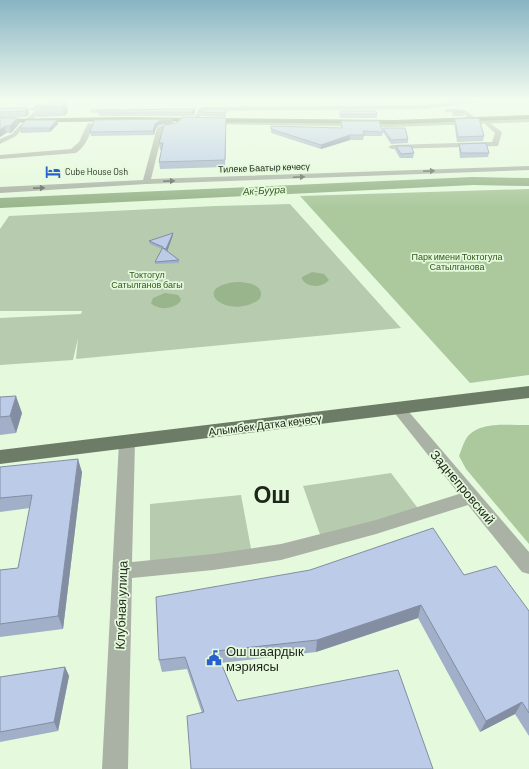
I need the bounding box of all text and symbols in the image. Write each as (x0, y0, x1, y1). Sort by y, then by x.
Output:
street label: Тилеке Баатыр көчөсү (218, 160, 311, 175)
hotel icon: Cube House Osh (44, 163, 62, 181)
place label: Cube House Osh (65, 166, 128, 177)
one-way arrow (423, 168, 436, 174)
one-way arrow (293, 173, 305, 180)
one-way arrow (163, 178, 175, 185)
water label: Ак-Буура (241, 183, 286, 197)
one-way arrow (33, 184, 45, 191)
park label: Парк имени Токтогула Сатылганова (412, 251, 502, 272)
park label: Токтогул Сатылганов багы (111, 269, 183, 290)
street label: Алымбек Датка көчөсү (208, 411, 323, 438)
street label: Заднепровский (427, 447, 499, 527)
district label: Ош (253, 480, 291, 508)
street label: Клубная улица (111, 559, 131, 650)
place label: Ош шаардык мэриясы (226, 643, 304, 674)
public building icon: Ош шаардык мэриясы (205, 649, 223, 667)

